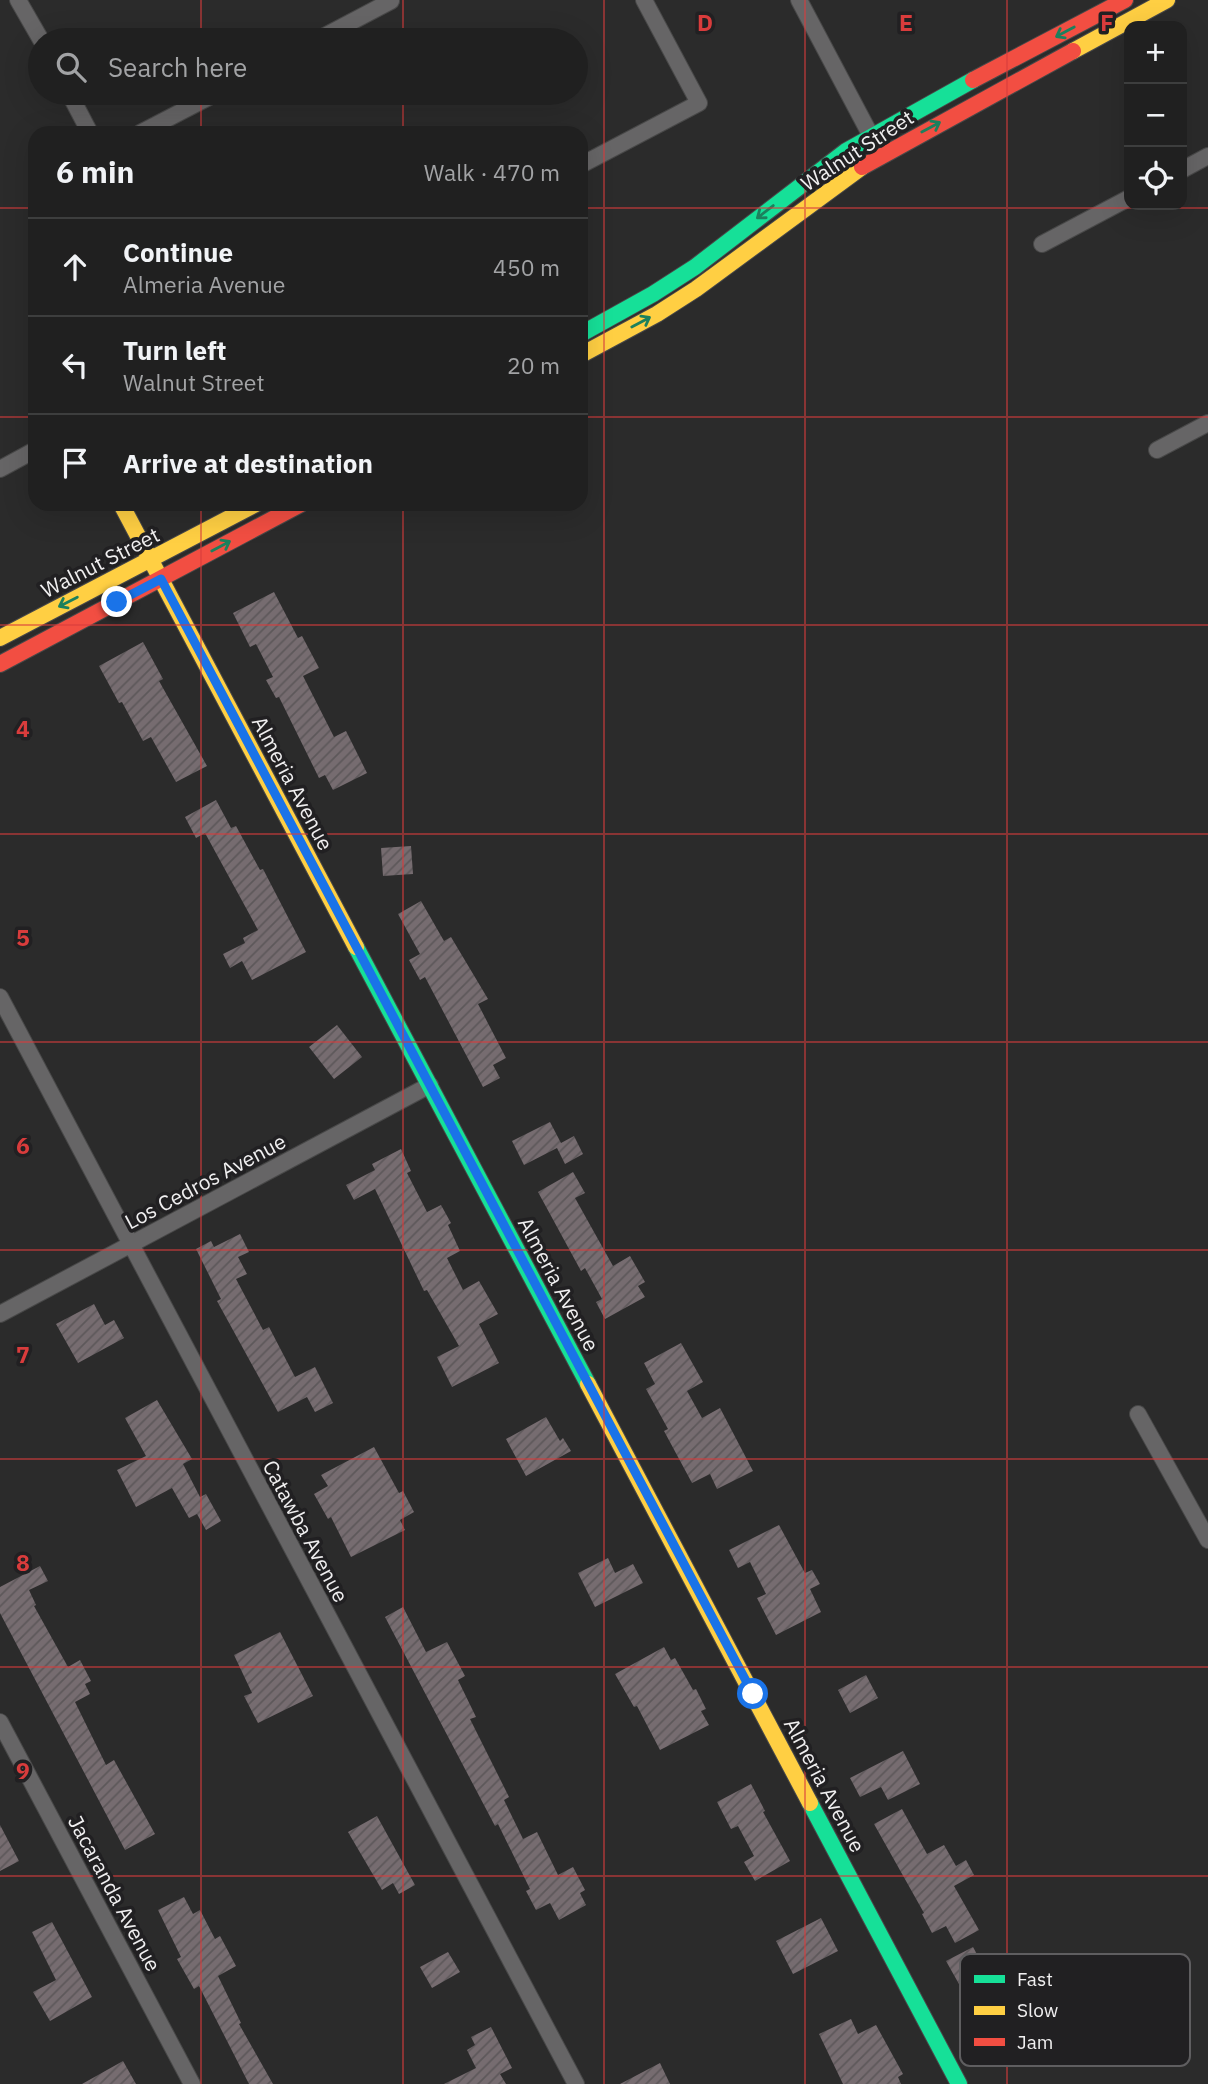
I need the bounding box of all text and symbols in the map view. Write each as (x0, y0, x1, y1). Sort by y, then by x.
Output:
text: D (697, 7, 713, 37)
text: E (899, 7, 913, 37)
text: F (1100, 7, 1114, 37)
map controls (1124, 21, 1187, 210)
button: + (1124, 21, 1187, 84)
one-way arrow (1055, 25, 1075, 39)
search box (28, 28, 588, 105)
icon: search (52, 48, 90, 86)
text: Search here (108, 50, 247, 84)
button: − (1124, 84, 1187, 147)
street label: Walnut Street (795, 103, 919, 197)
one-way arrow (920, 120, 941, 134)
button: locate (1124, 147, 1187, 210)
text: 6 min (56, 152, 134, 191)
text: Walk · 470 m (424, 157, 560, 187)
one-way arrow (757, 204, 775, 219)
text: Continue (123, 235, 233, 269)
icon: ahead (56, 248, 94, 286)
text: 450 m (493, 252, 560, 282)
text: Almeria Avenue (123, 269, 285, 299)
one-way arrow (630, 315, 651, 329)
text: Turn left (123, 333, 226, 367)
icon: left (56, 346, 94, 384)
text: 20 m (507, 350, 560, 380)
text: Walnut Street (123, 367, 265, 397)
icon: arrive (56, 444, 94, 482)
text: Arrive at destination (123, 446, 373, 480)
street label: Walnut Street (36, 520, 164, 604)
one-way arrow (210, 539, 231, 553)
route end (101, 586, 132, 617)
one-way arrow (58, 595, 79, 609)
street label: Almeria Avenue (246, 711, 340, 855)
text: 4 (16, 713, 30, 743)
text: 5 (16, 922, 30, 952)
street label: Los Cedros Avenue (120, 1127, 290, 1235)
text: 6 (16, 1130, 30, 1160)
street label: Almeria Avenue (512, 1212, 606, 1356)
text: 7 (16, 1339, 30, 1369)
street label: Catawba Avenue (257, 1455, 355, 1607)
text: 8 (16, 1547, 30, 1577)
route start (737, 1678, 768, 1709)
street label: Almeria Avenue (778, 1713, 872, 1857)
text: 9 (16, 1755, 30, 1785)
street label: Jacaranda Avenue (62, 1810, 168, 1976)
legend (960, 1954, 1190, 2066)
text: Fast (1017, 1967, 1053, 1991)
text: Slow (1017, 1998, 1058, 2022)
text: Jam (1017, 2030, 1053, 2054)

